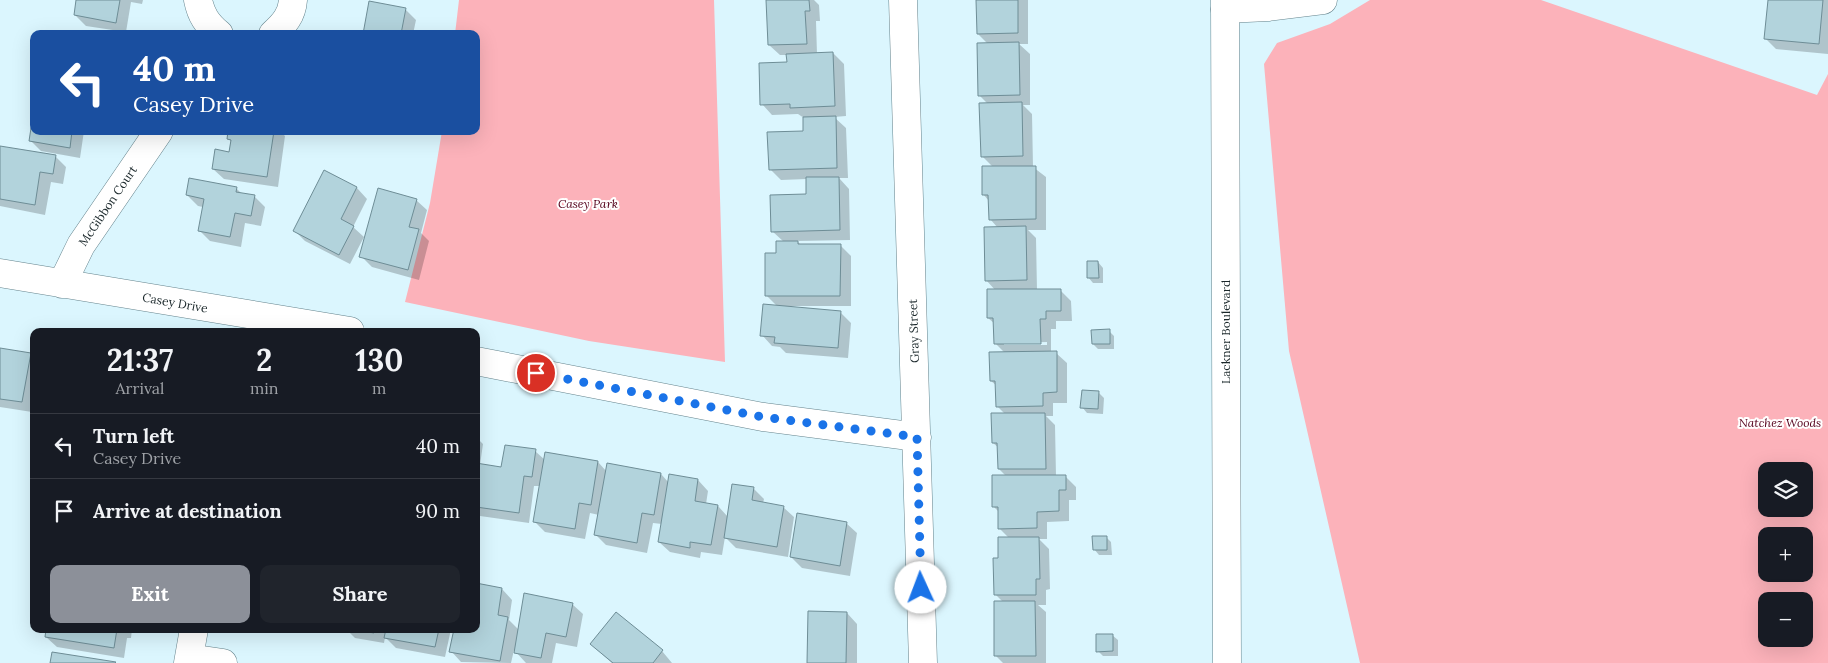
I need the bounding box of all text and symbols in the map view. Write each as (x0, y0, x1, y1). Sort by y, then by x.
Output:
text: 40 m (133, 46, 216, 91)
icon: left (50, 50, 115, 115)
text: Casey Drive (133, 90, 254, 118)
street label: McGibbon Court (75, 162, 140, 249)
park label: Casey Park (558, 196, 618, 211)
street label: Lackner Boulevard (1218, 280, 1233, 384)
street label: Casey Drive (141, 289, 209, 316)
street label: Gray Street (905, 299, 922, 363)
text: 21:37 (107, 341, 173, 379)
text: 2 (256, 341, 272, 379)
text: 130 (355, 341, 403, 379)
pin (515, 352, 557, 394)
icon: arrive (522, 359, 550, 387)
text: Arrival (116, 378, 164, 398)
text: min (250, 378, 279, 398)
text: m (372, 378, 386, 398)
park label: Natchez Woods (1739, 415, 1821, 430)
text: Turn left (93, 424, 174, 448)
icon: left (50, 432, 78, 460)
text: 40 m (416, 434, 460, 458)
text: Casey Drive (93, 448, 181, 468)
map controls (1758, 462, 1813, 647)
button: layers (1758, 462, 1813, 517)
icon: arrive (50, 497, 78, 525)
text: Arrive at destination (93, 499, 282, 523)
text: 90 m (415, 499, 460, 523)
button: + (1758, 527, 1813, 582)
position arrow (894, 561, 946, 613)
button: Exit (50, 565, 250, 623)
button: Share (260, 565, 460, 623)
button: − (1758, 592, 1813, 647)

